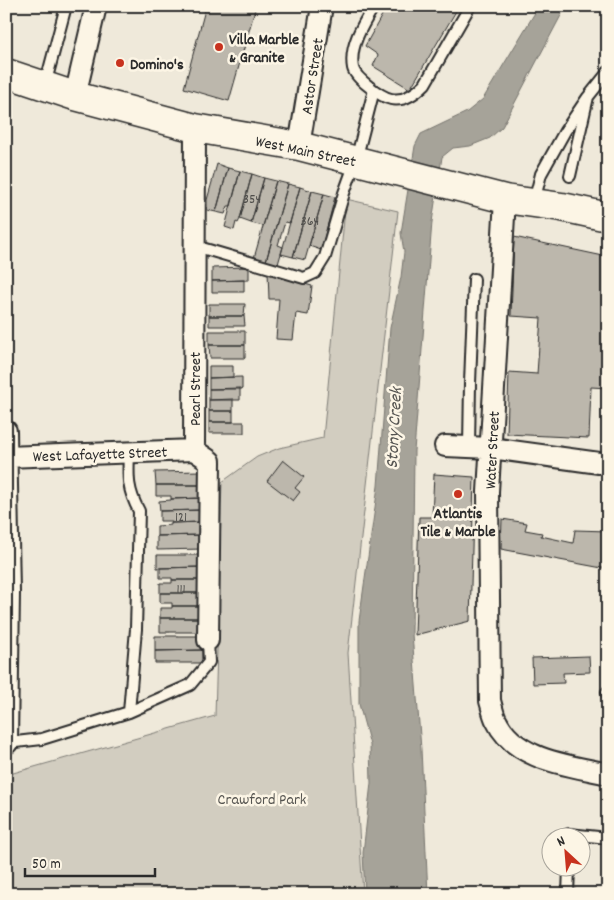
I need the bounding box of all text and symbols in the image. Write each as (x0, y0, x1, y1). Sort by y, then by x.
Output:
place label: Villa Marble & Granite (229, 29, 299, 70)
street label: Astor Street (296, 36, 331, 116)
marker: Villa Marble & Granite (213, 41, 225, 53)
place label: Domino's (130, 54, 184, 77)
marker: Domino's (114, 57, 126, 69)
street label: West Main Street (253, 131, 358, 174)
house number: 354 (243, 190, 261, 210)
house number: 364 (301, 212, 319, 232)
street label: Pearl Street (185, 352, 208, 426)
water label: Stony Creek (381, 385, 410, 469)
street label: Water Street (480, 410, 507, 490)
street label: West Lafayette Street (32, 442, 168, 469)
marker: Atlantis Tile & Marble (452, 488, 464, 500)
place label: Atlantis Tile & Marble (420, 503, 496, 544)
house number: 121 (175, 508, 187, 528)
house number: 111 (176, 580, 186, 600)
park label: Crawford Park (218, 789, 306, 812)
north arrow (542, 828, 592, 878)
text: N (554, 832, 569, 853)
scale bar (25, 845, 155, 877)
text: 50 m (32, 854, 61, 876)

